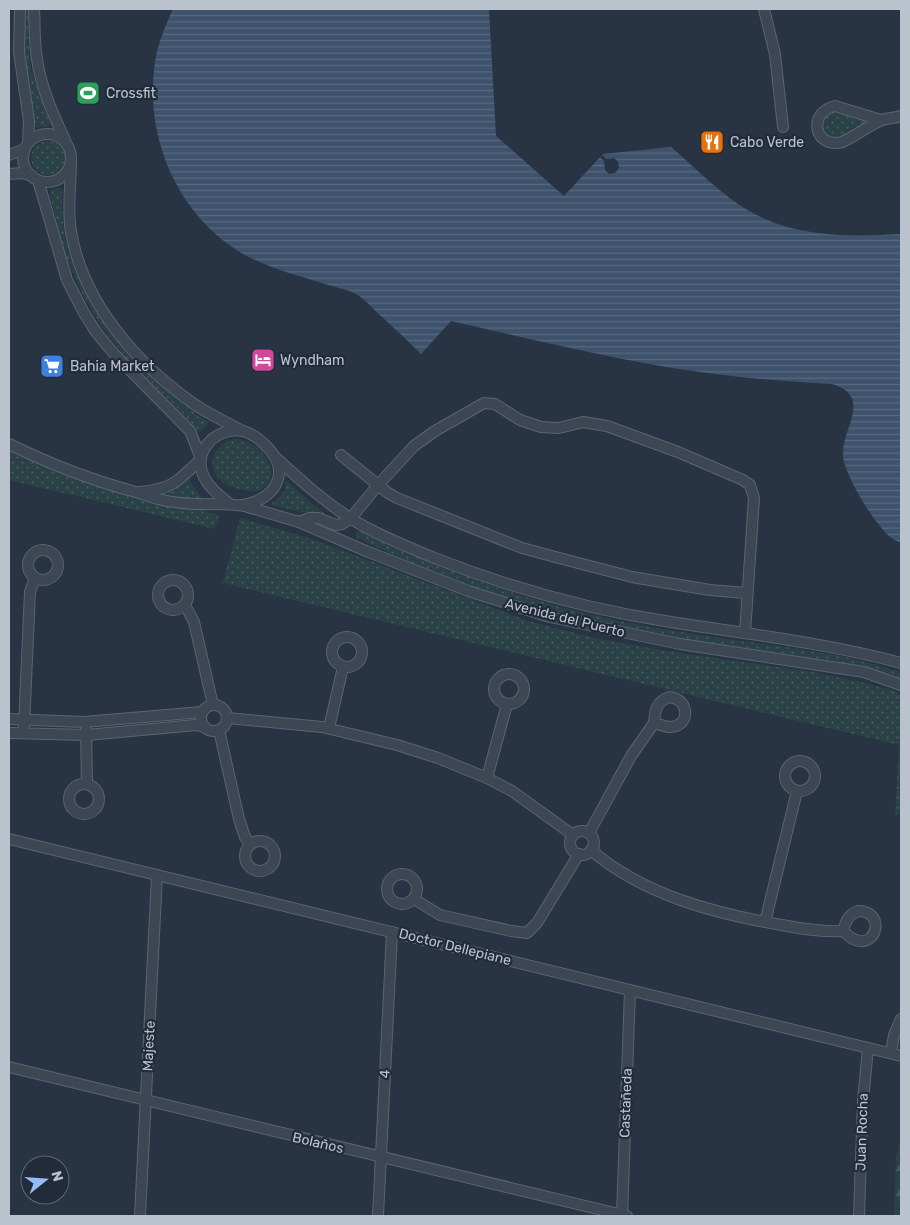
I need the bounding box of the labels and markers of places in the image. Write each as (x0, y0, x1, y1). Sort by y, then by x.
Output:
sports icon: Crossfit (75, 80, 101, 106)
place label: Crossfit (106, 85, 156, 102)
restaurant icon: Cabo Verde (699, 129, 725, 155)
place label: Cabo Verde (730, 134, 804, 151)
hotel icon: Wyndham (250, 347, 276, 373)
place label: Wyndham (280, 352, 344, 369)
supermarket icon: Bahia Market (39, 353, 65, 379)
place label: Bahia Market (70, 358, 155, 375)

